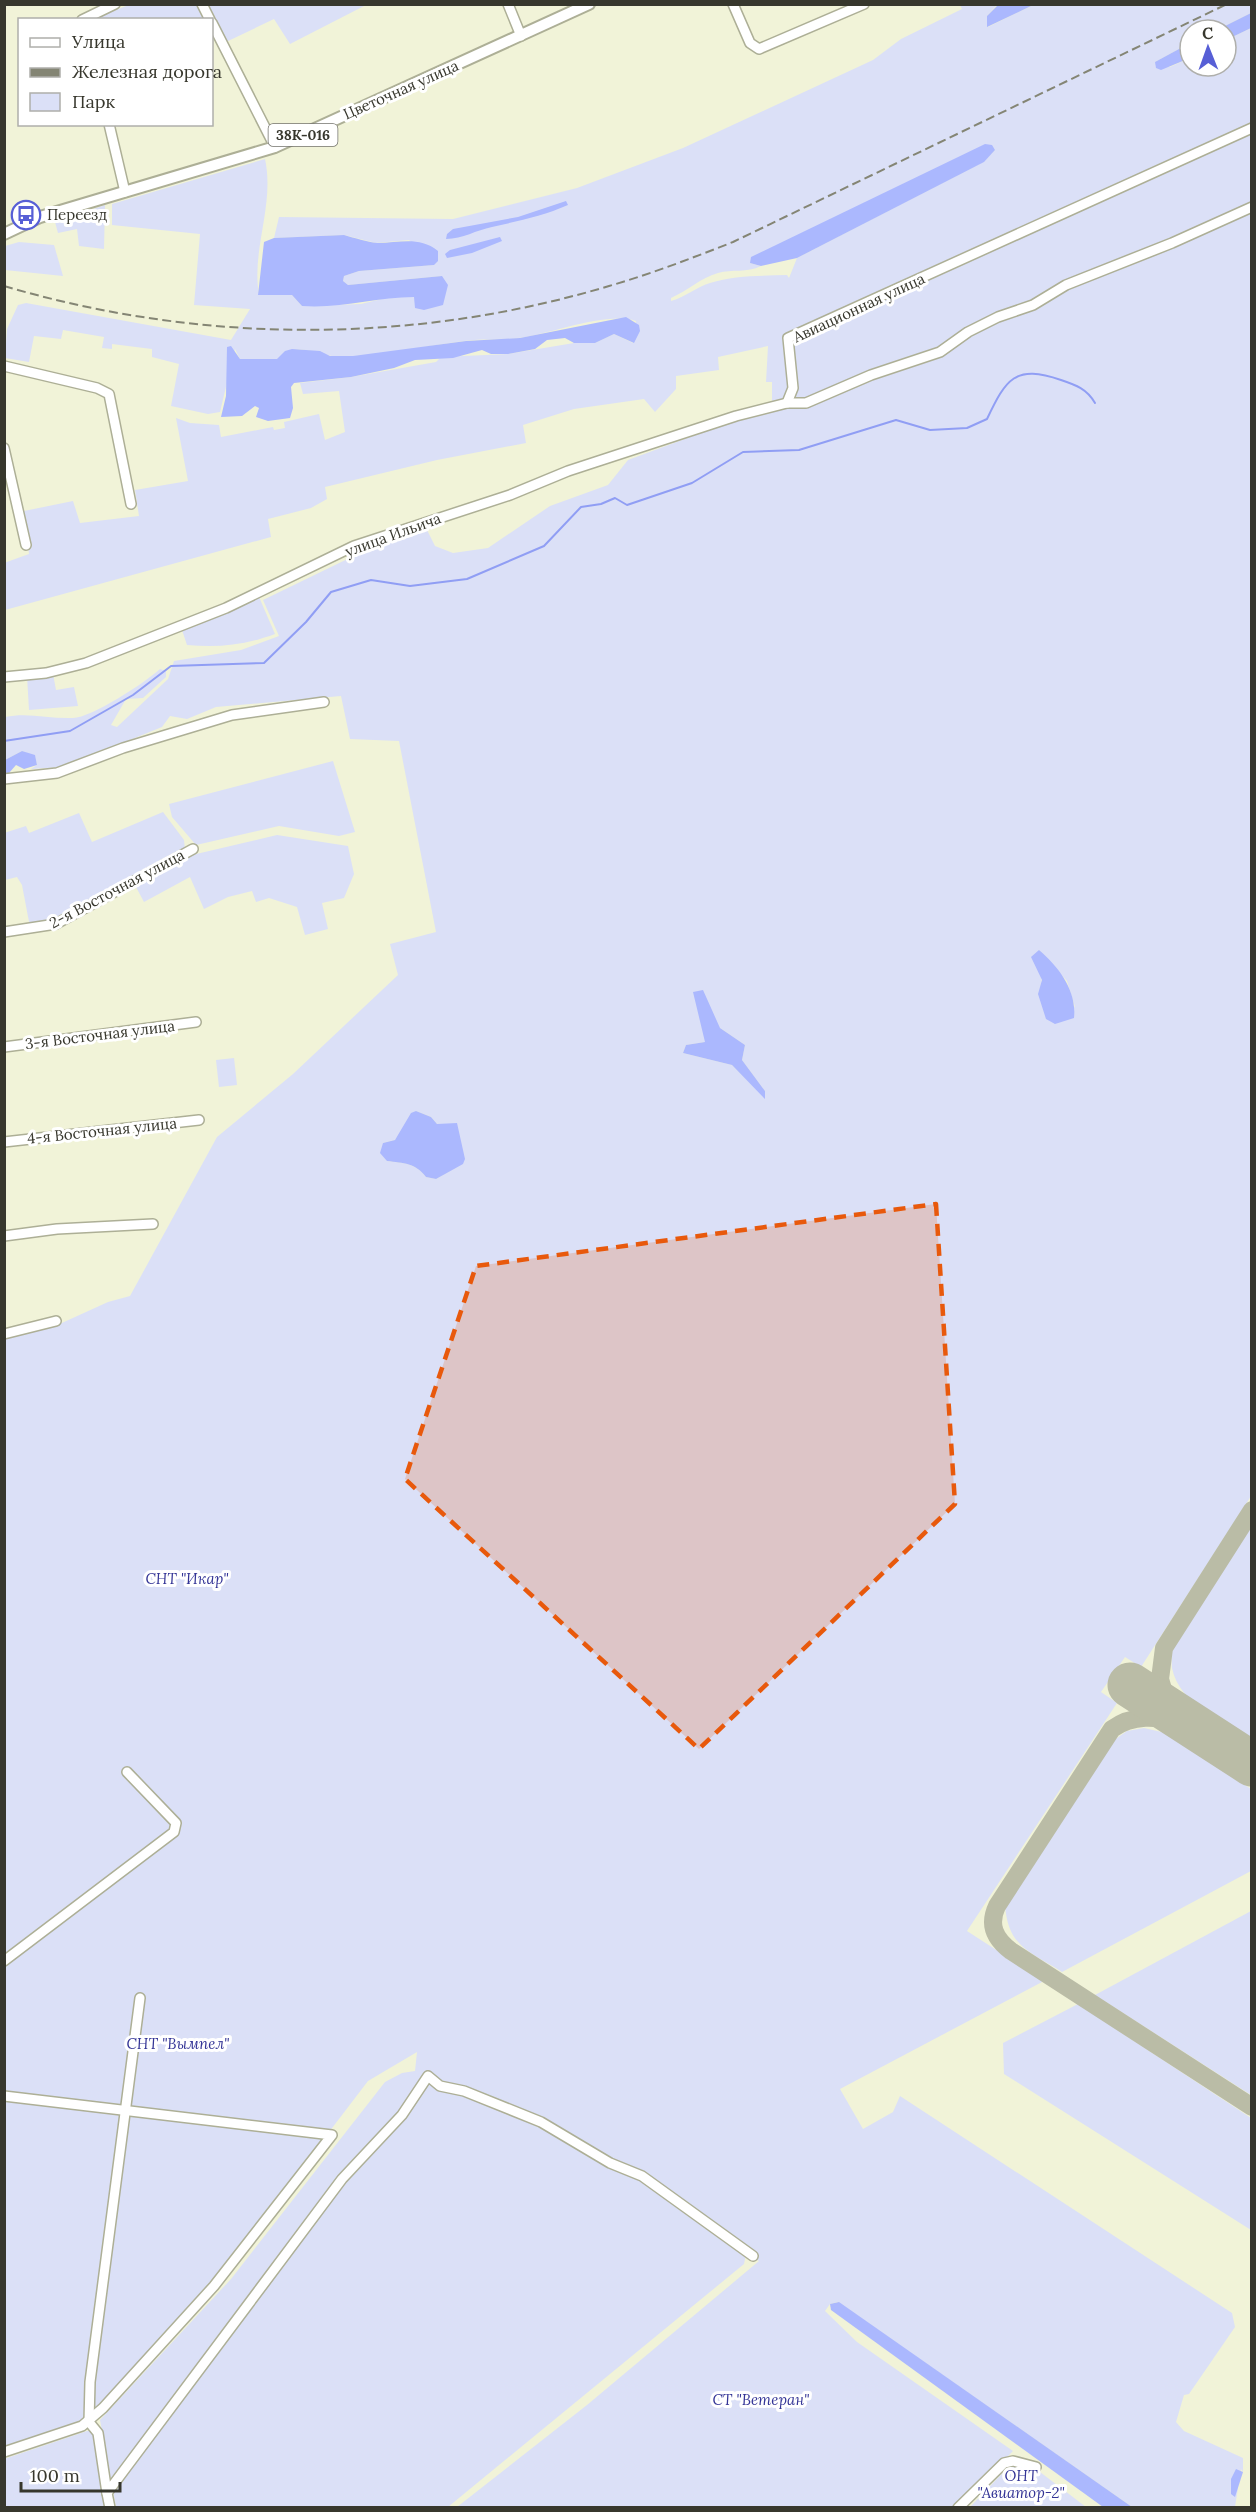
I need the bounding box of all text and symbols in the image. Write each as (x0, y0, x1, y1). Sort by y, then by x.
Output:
legend (18, 18, 213, 126)
north arrow (1178, 18, 1238, 78)
text: С (1202, 23, 1213, 43)
text: Улица (71, 30, 125, 53)
street label: Цветочная улица (340, 56, 462, 123)
text: Железная дорога (72, 60, 222, 83)
text: Парк (72, 90, 116, 113)
road number: 38К-016 (268, 124, 338, 146)
bus stop icon: Переезд (10, 199, 42, 231)
place label: Переезд (47, 205, 107, 224)
street label: Авиационная улица (789, 269, 928, 347)
street label: улица Ильича (342, 508, 444, 561)
street label: 2-я Восточная улица (46, 845, 188, 932)
street label: 3-я Восточная улица (24, 1016, 176, 1053)
street label: 4-я Восточная улица (26, 1113, 178, 1148)
park label: СНТ "Икар" (145, 1569, 229, 1588)
park label: СНТ "Вымпел" (127, 2034, 229, 2053)
park label: СТ "Ветеран" (713, 2390, 809, 2409)
scale bar (21, 2455, 120, 2493)
text: 100 m (30, 2464, 80, 2487)
park label: ОНТ "Авиатор-2" (977, 2466, 1065, 2502)

